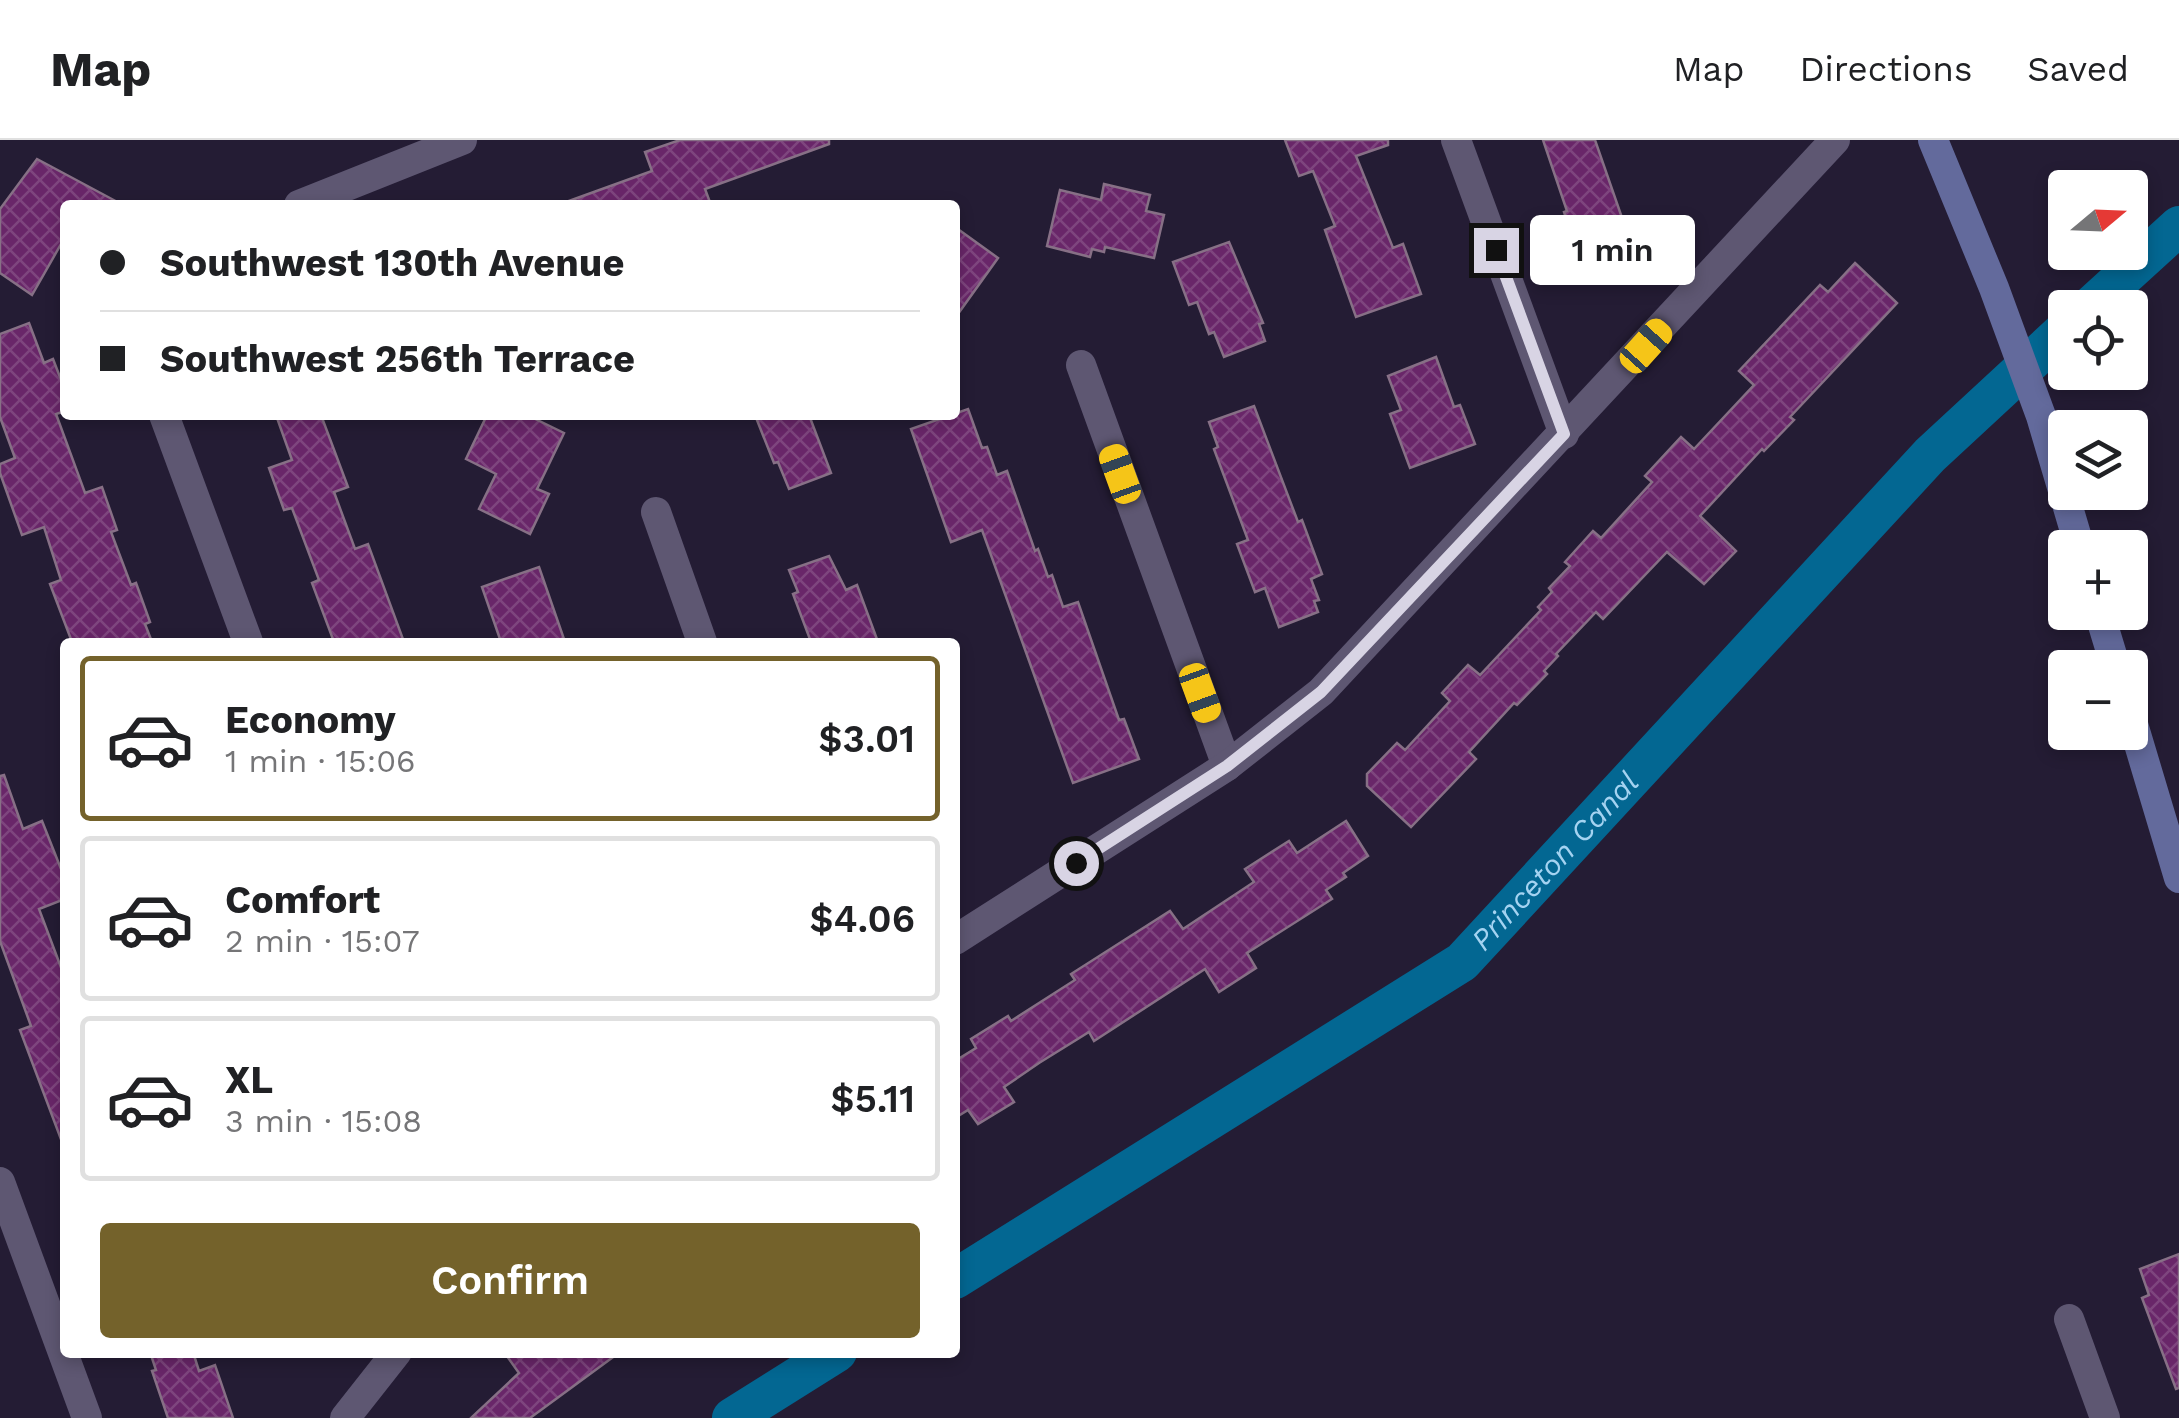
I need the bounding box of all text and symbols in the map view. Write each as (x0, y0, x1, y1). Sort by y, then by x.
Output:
text: Map (50, 41, 151, 98)
text: Map (1673, 48, 1744, 90)
text: Directions (1799, 48, 1972, 90)
text: Saved (2027, 48, 2129, 90)
north arrow (2048, 170, 2148, 270)
map controls (2048, 170, 2148, 750)
callout: 1 min (1531, 215, 1696, 285)
route end (1474, 228, 1519, 273)
text: 1 min (1571, 231, 1654, 269)
text: Southwest 130th Avenue (160, 241, 624, 285)
button: locate (2048, 290, 2148, 390)
car (1615, 314, 1677, 378)
text: Southwest 256th Terrace (160, 337, 635, 381)
button: layers (2048, 410, 2148, 510)
car (1096, 441, 1144, 507)
button: + (2048, 530, 2148, 630)
button: − (2048, 650, 2148, 750)
car (1176, 660, 1224, 726)
icon: car (105, 694, 195, 784)
text: Economy (225, 698, 396, 742)
text: $3.01 (818, 717, 915, 761)
text: 1 min · 15:06 (225, 742, 416, 780)
water label: Princeton Canal (1464, 765, 1645, 957)
route start (1054, 841, 1099, 886)
icon: car (105, 874, 195, 964)
text: Comfort (225, 878, 380, 922)
text: $4.06 (810, 897, 915, 941)
text: 2 min · 15:07 (225, 922, 420, 960)
icon: car (105, 1054, 195, 1144)
text: XL (225, 1058, 273, 1102)
text: $5.11 (831, 1077, 915, 1121)
text: 3 min · 15:08 (225, 1102, 422, 1140)
button: Confirm (100, 1223, 920, 1338)

